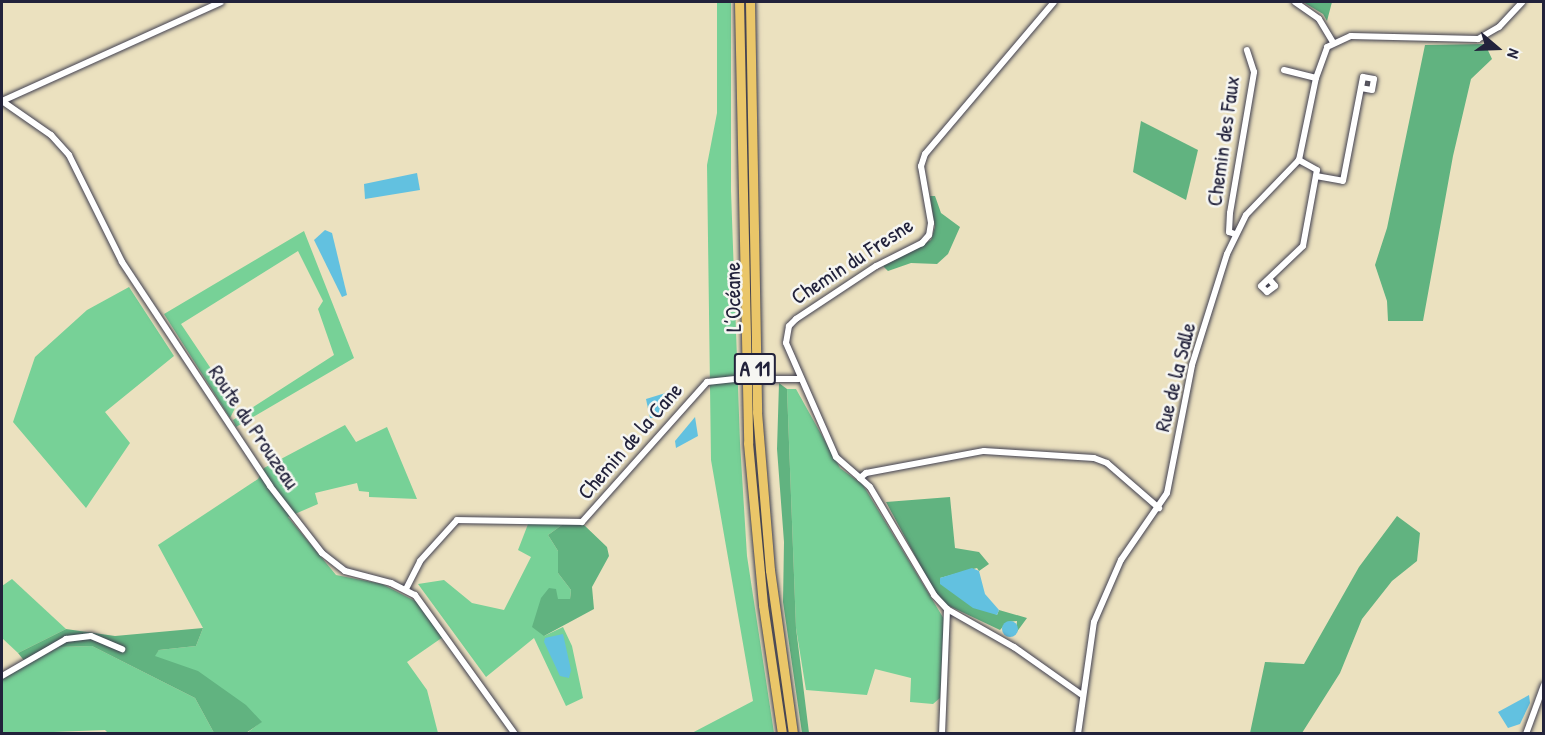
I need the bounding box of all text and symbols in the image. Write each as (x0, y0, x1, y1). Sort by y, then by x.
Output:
north arrow (1467, 18, 1527, 78)
text: N (1502, 46, 1526, 61)
street label: Chemin des Faux (1201, 74, 1245, 208)
street label: Chemin du Fresne (786, 212, 918, 310)
street label: L’Océane (719, 262, 747, 332)
street label: Rue de la Salle (1149, 320, 1201, 434)
road number: A 11 (732, 351, 777, 387)
street label: Route du Prouzeau (203, 360, 305, 494)
street label: Chemin de la Cane (572, 377, 688, 505)

